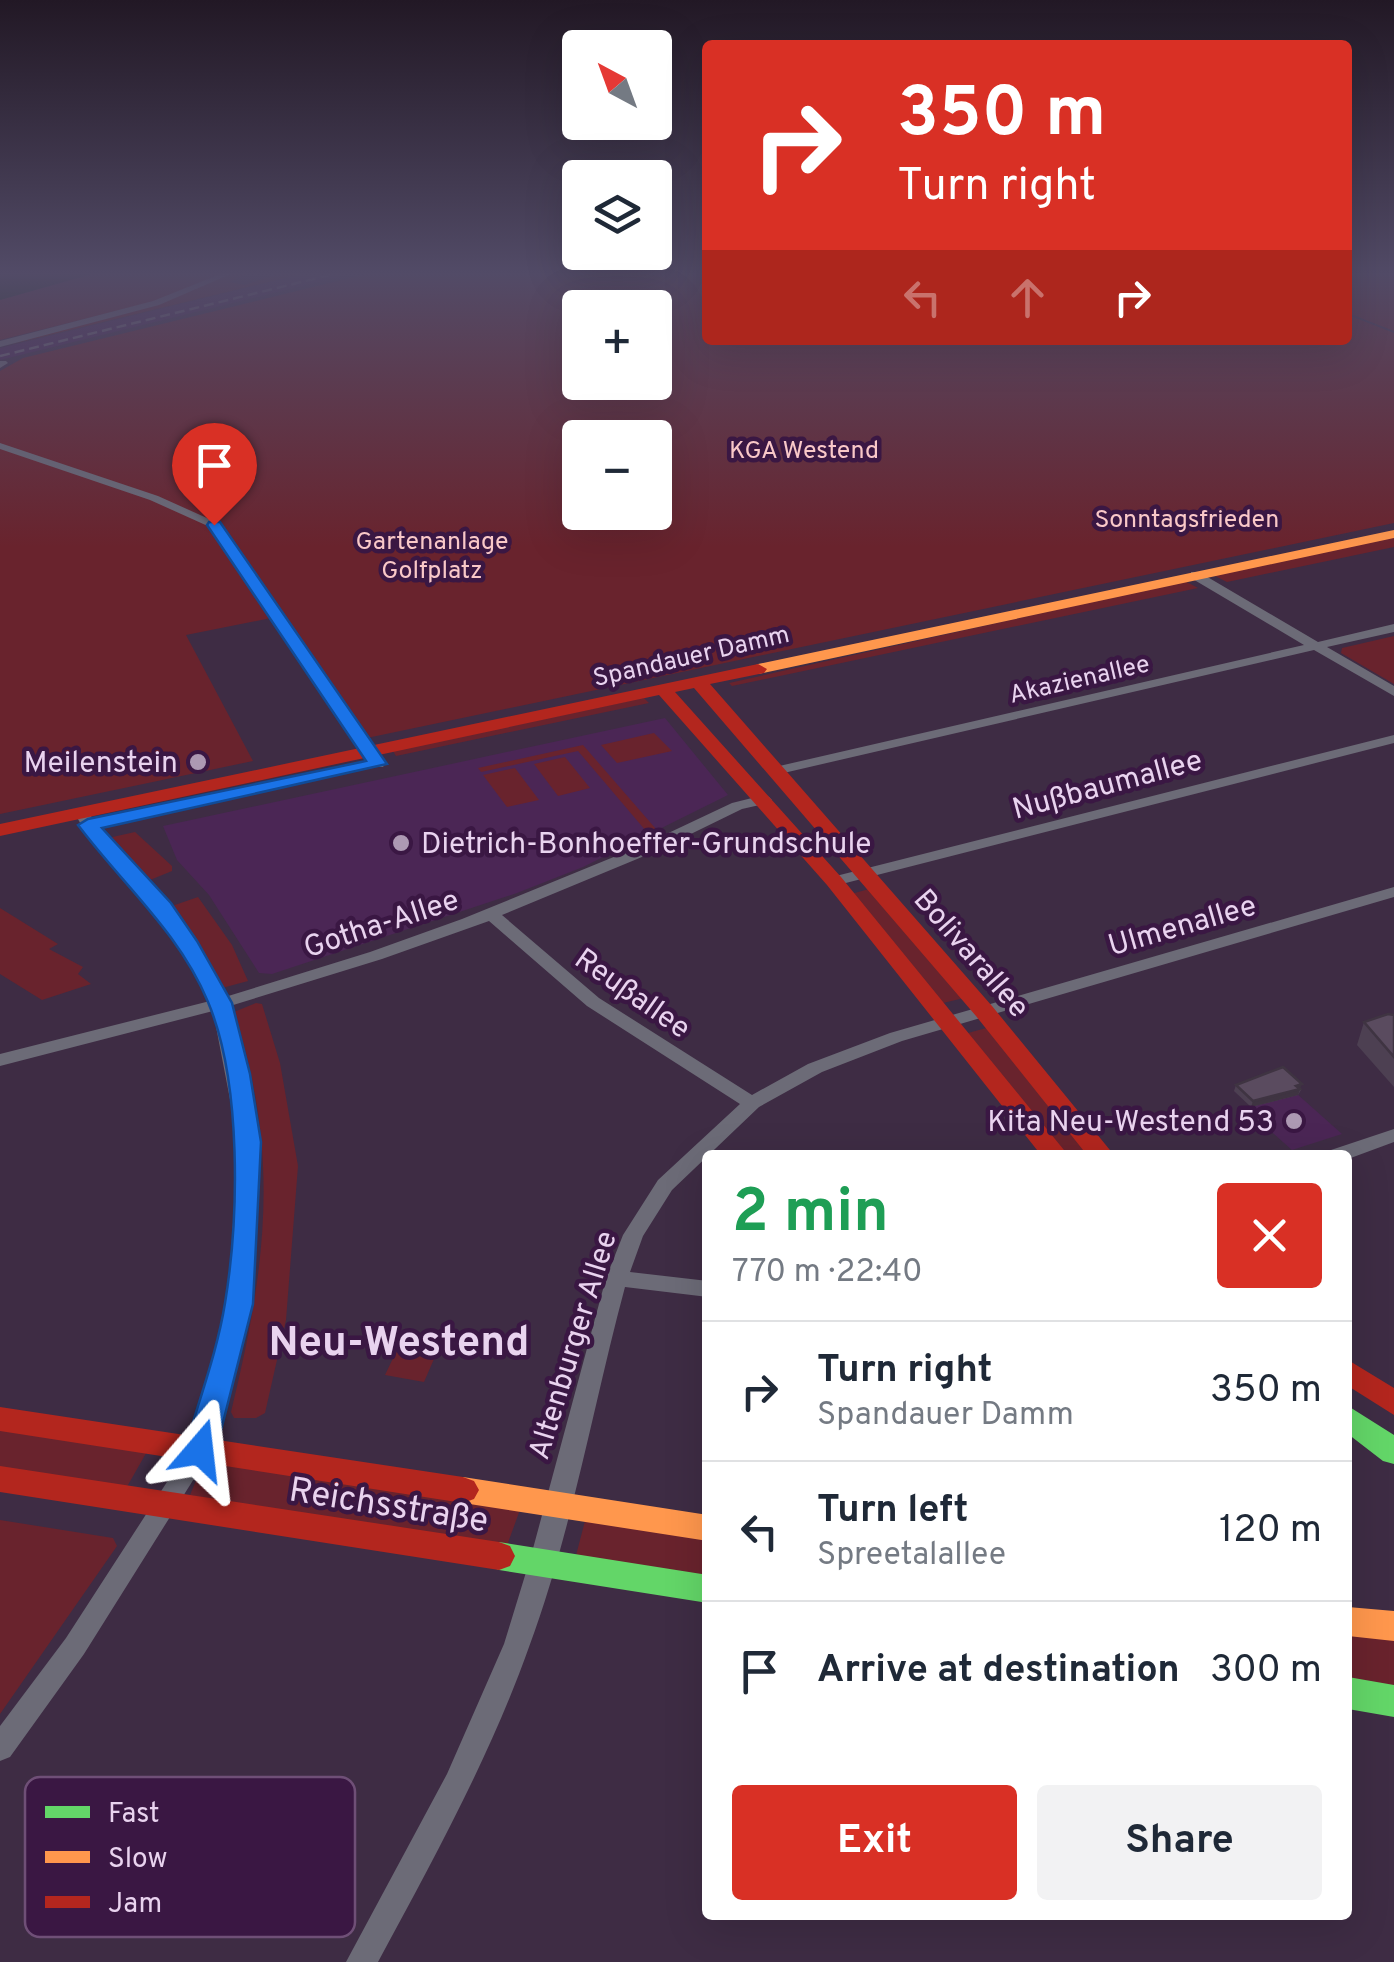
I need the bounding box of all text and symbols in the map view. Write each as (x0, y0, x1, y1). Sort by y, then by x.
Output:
north arrow (562, 30, 672, 140)
map controls (562, 30, 672, 530)
text: 350 m (897, 72, 1106, 161)
icon: right (732, 80, 862, 210)
text: Turn right (897, 159, 1096, 216)
button: layers (562, 160, 672, 270)
icon: left (895, 270, 950, 325)
icon: ahead (1000, 270, 1055, 325)
icon: right (1105, 270, 1160, 325)
button: + (562, 290, 672, 400)
button: − (562, 420, 672, 530)
pin (172, 423, 257, 526)
park label: KGA Westend (729, 436, 879, 468)
icon: arrive (187, 438, 242, 493)
park label: Sonntagsfrieden (1095, 505, 1279, 537)
park label: Gartenanlage Golfplatz (356, 527, 508, 588)
street label: Spandauer Damm (590, 620, 793, 696)
street label: Akazienallee (1006, 649, 1153, 713)
street label: Nußbaumallee (1009, 743, 1207, 830)
place label: Meilenstein (23, 746, 178, 783)
marker: Meilenstein (187, 751, 209, 773)
place label: Dietrich-Bonhoeffer-Grundschule (421, 827, 871, 864)
marker: Dietrich-Bonhoeffer-Grundschule (390, 832, 412, 854)
street label: Gotha-Allee (299, 883, 464, 968)
street label: Bolivarallee (904, 883, 1036, 1027)
street label: Ulmenallee (1104, 889, 1261, 966)
street label: Reußallee (566, 942, 697, 1048)
place label: Kita Neu-Westend 53 (987, 1105, 1274, 1142)
marker: Kita Neu-Westend 53 (1283, 1110, 1305, 1132)
text: 2 min (732, 1177, 889, 1253)
button: close (1217, 1183, 1322, 1288)
street label: Altenburger Allee (522, 1227, 627, 1465)
text: 770 m · 22:40 (732, 1253, 923, 1293)
district label: Neu-Westend (268, 1318, 530, 1371)
text: Turn right (817, 1347, 992, 1396)
icon: right (732, 1364, 787, 1419)
text: 350 m (1210, 1367, 1322, 1416)
text: Spandauer Damm (817, 1396, 1074, 1436)
position arrow (148, 1398, 252, 1502)
street label: Reichsstraße (286, 1470, 491, 1544)
text: Turn left (817, 1487, 969, 1536)
icon: left (732, 1504, 787, 1559)
text: 120 m (1219, 1507, 1322, 1556)
text: Spreetalallee (817, 1536, 1006, 1576)
icon: arrive (732, 1644, 787, 1699)
text: Arrive at destination (817, 1647, 1180, 1696)
text: 300 m (1210, 1647, 1322, 1696)
legend (25, 1777, 355, 1937)
button: Exit (732, 1785, 1017, 1900)
button: Share (1037, 1785, 1322, 1900)
text: Fast (108, 1797, 160, 1833)
text: Slow (108, 1842, 167, 1878)
text: Jam (108, 1887, 162, 1923)

